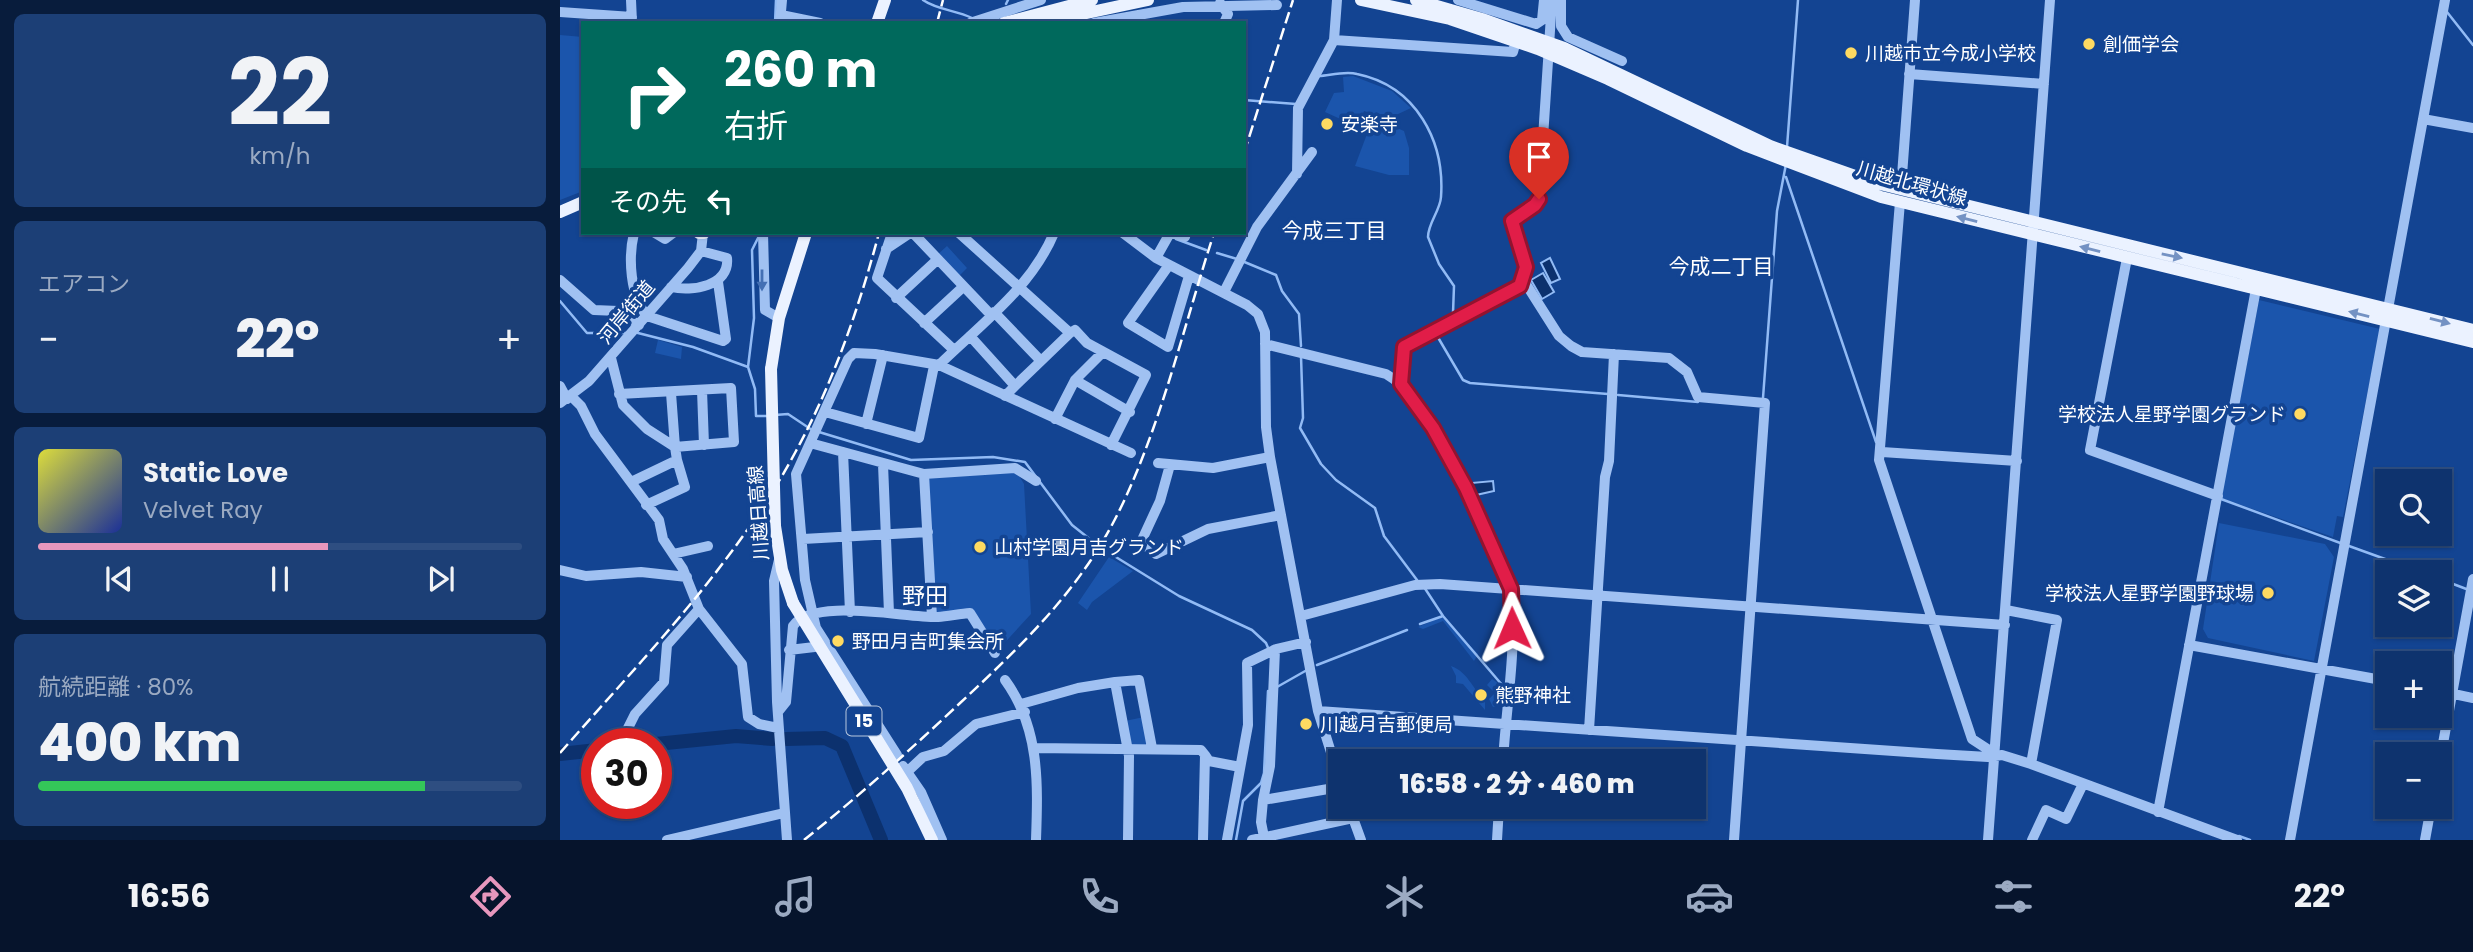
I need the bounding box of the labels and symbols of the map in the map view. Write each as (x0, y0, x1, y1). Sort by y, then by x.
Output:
place label: 創価学会 (2103, 31, 2179, 58)
marker: 創価学会 (2081, 36, 2097, 52)
place label: 川越市立今成小学校 (1865, 40, 2036, 67)
marker: 川越市立今成小学校 (1843, 45, 1859, 61)
place label: 安楽寺 (1341, 111, 1398, 138)
marker: 安楽寺 (1319, 116, 1335, 132)
pin (1509, 127, 1569, 199)
street label: 川越北環状線 (1853, 155, 1970, 212)
one-way arrow (1956, 213, 1978, 224)
district label: 今成三丁目 (1282, 216, 1387, 245)
one-way arrow (2079, 243, 2101, 254)
one-way arrow (2161, 251, 2183, 262)
district label: 今成二丁目 (1669, 252, 1774, 281)
one-way arrow (756, 269, 768, 291)
street label: 河岸街道 (592, 275, 661, 350)
one-way arrow (2348, 308, 2370, 319)
one-way arrow (2429, 316, 2451, 327)
place label: 学校法人星野学園グランド (2058, 401, 2286, 428)
marker: 学校法人星野学園グランド (2292, 406, 2308, 422)
street label: 川越日高線 (742, 465, 775, 561)
place label: 山村学園月吉グランド (994, 534, 1184, 561)
marker: 山村学園月吉グランド (972, 539, 988, 555)
district label: 野田 (902, 580, 948, 612)
place label: 学校法人星野学園野球場 (2045, 580, 2254, 607)
marker: 学校法人星野学園野球場 (2260, 585, 2276, 601)
position arrow (1475, 591, 1549, 665)
place label: 野田月吉町集会所 (852, 628, 1004, 655)
marker: 野田月吉町集会所 (830, 633, 846, 649)
place label: 熊野神社 (1495, 682, 1571, 709)
marker: 熊野神社 (1473, 687, 1489, 703)
road number: 15 (846, 706, 882, 736)
place label: 川越月吉郵便局 (1320, 711, 1453, 738)
marker: 川越月吉郵便局 (1298, 716, 1314, 732)
speed limit sign: 30 (581, 728, 672, 819)

